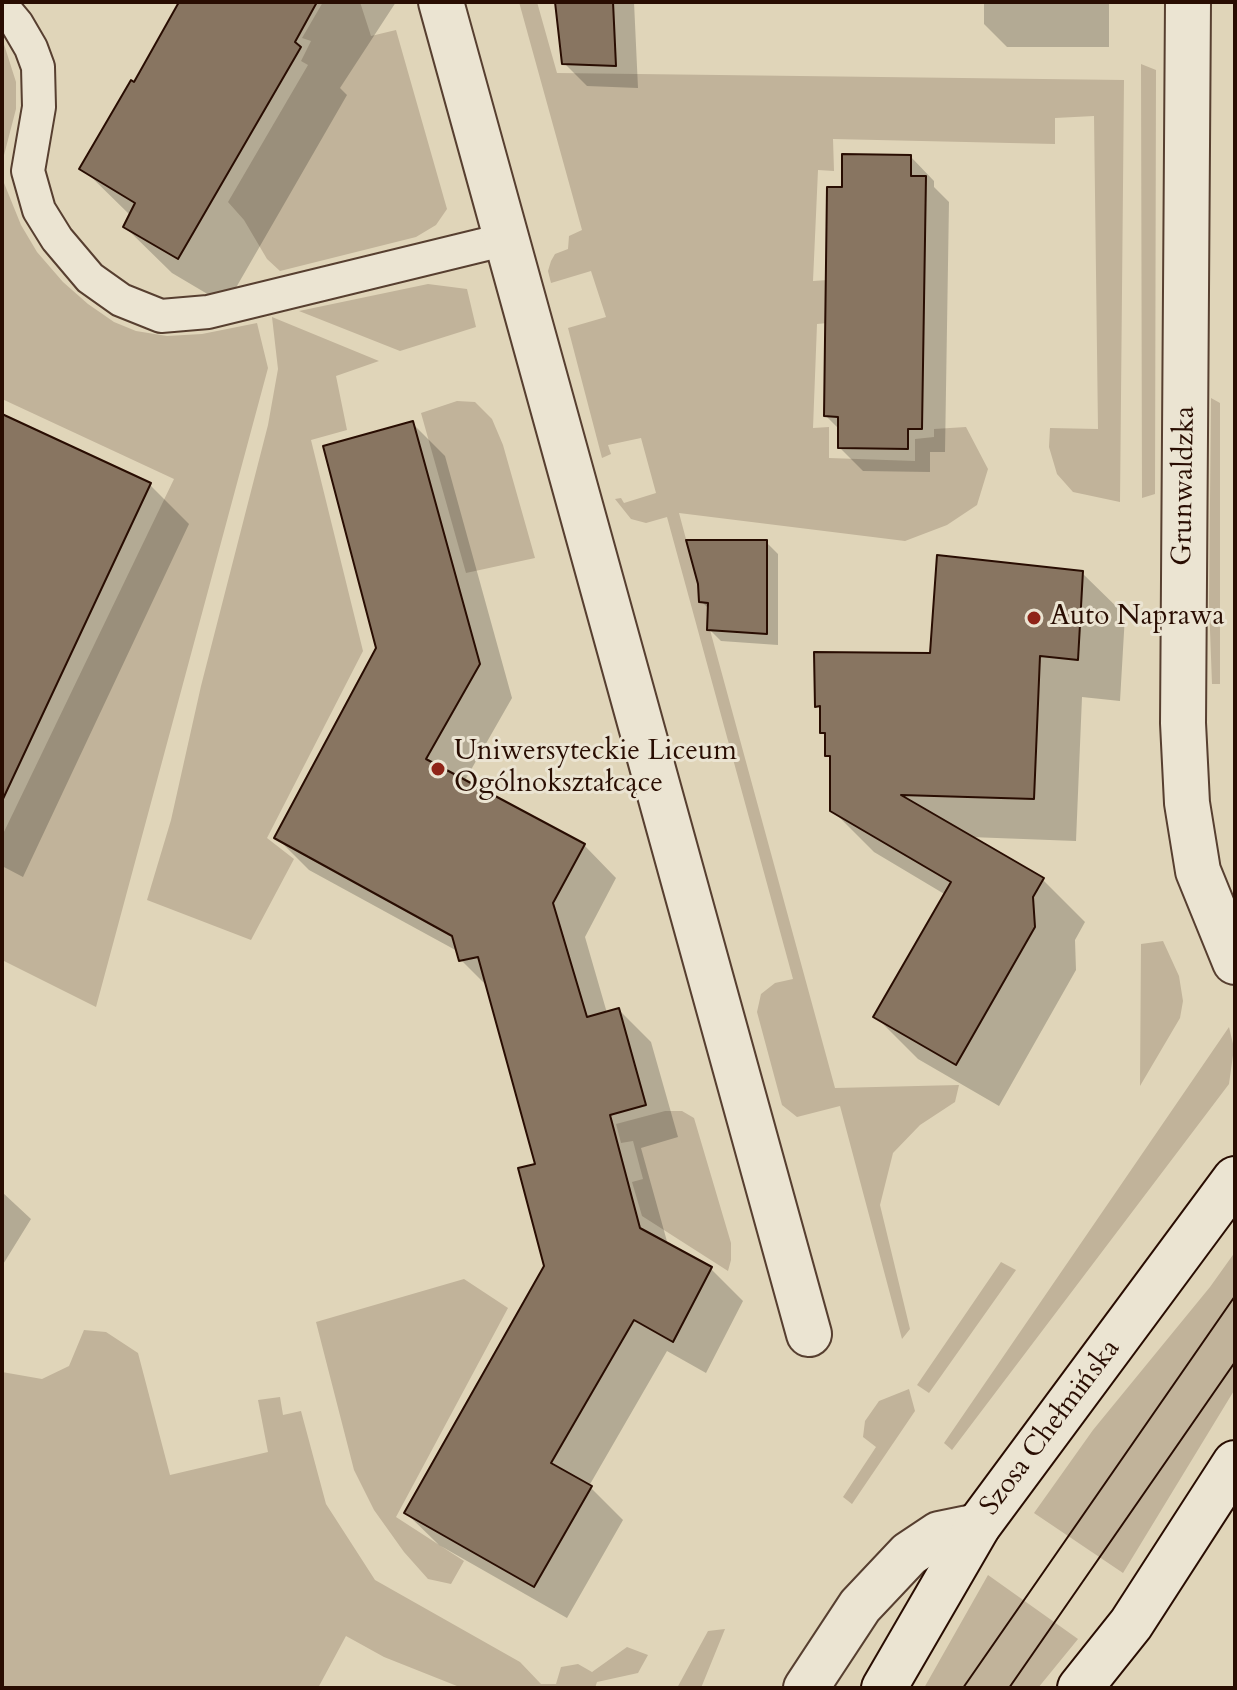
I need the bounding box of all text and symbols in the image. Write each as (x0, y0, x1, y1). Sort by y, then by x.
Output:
street label: Grunwaldzka (1167, 406, 1203, 566)
place label: Auto Naprawa (1050, 601, 1225, 635)
marker: Auto Naprawa (1025, 609, 1043, 627)
place label: Uniwersyteckie Liceum Ogólnokształcące (454, 736, 737, 802)
marker: Uniwersyteckie Liceum Ogólnokształcące (429, 760, 447, 778)
street label: Szosa Chełmińska (974, 1333, 1128, 1523)

